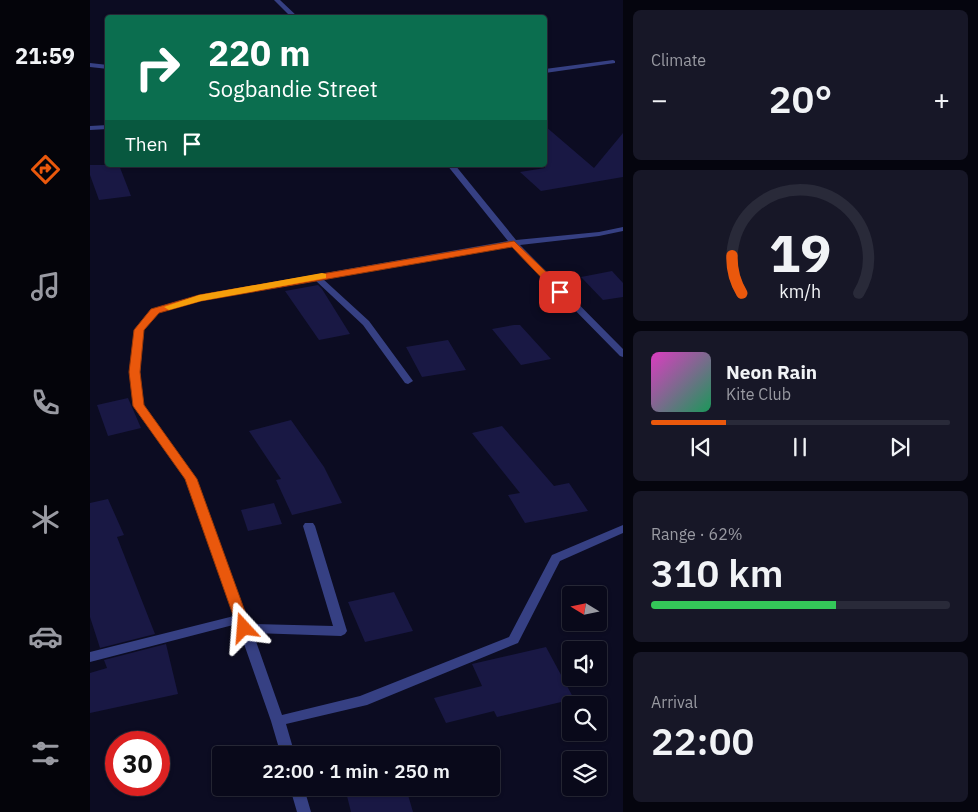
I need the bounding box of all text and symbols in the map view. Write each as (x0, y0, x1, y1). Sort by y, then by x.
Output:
text: 220 m (208, 30, 311, 76)
icon: right (125, 35, 190, 100)
text: 21:59 (15, 41, 75, 70)
text: Climate (651, 50, 706, 70)
text: Sogbandie Street (208, 74, 378, 103)
text: 20° (769, 74, 832, 123)
text: − (651, 81, 668, 118)
text: + (933, 81, 950, 118)
icon: arrive (178, 130, 206, 158)
text: Then (125, 132, 168, 156)
icon: directions (28, 152, 63, 187)
text: 19 (769, 219, 832, 286)
icon: music (28, 269, 63, 304)
pin (539, 271, 581, 313)
icon: arrive (546, 278, 574, 306)
text: km/h (780, 280, 822, 303)
text: Neon Rain (726, 360, 817, 384)
text: Kite Club (726, 384, 791, 404)
icon: phone (28, 385, 63, 420)
icon: previous (687, 433, 715, 461)
icon: pause (786, 433, 814, 461)
icon: next (886, 433, 914, 461)
icon: climate (28, 502, 63, 537)
text: Range · 62% (651, 524, 743, 544)
text: 310 km (651, 548, 783, 597)
north arrow (562, 586, 608, 631)
map controls (562, 586, 607, 796)
position arrow (217, 601, 269, 653)
icon: car (28, 619, 63, 654)
button: sound (562, 641, 607, 686)
text: Arrival (651, 692, 698, 712)
button: search (562, 696, 607, 741)
text: 22:00 (651, 716, 754, 765)
speed limit sign: 30 (105, 731, 170, 796)
icon: filters (28, 736, 63, 771)
button: layers (562, 751, 607, 796)
text: 22:00 · 1 min · 250 m (262, 759, 450, 783)

